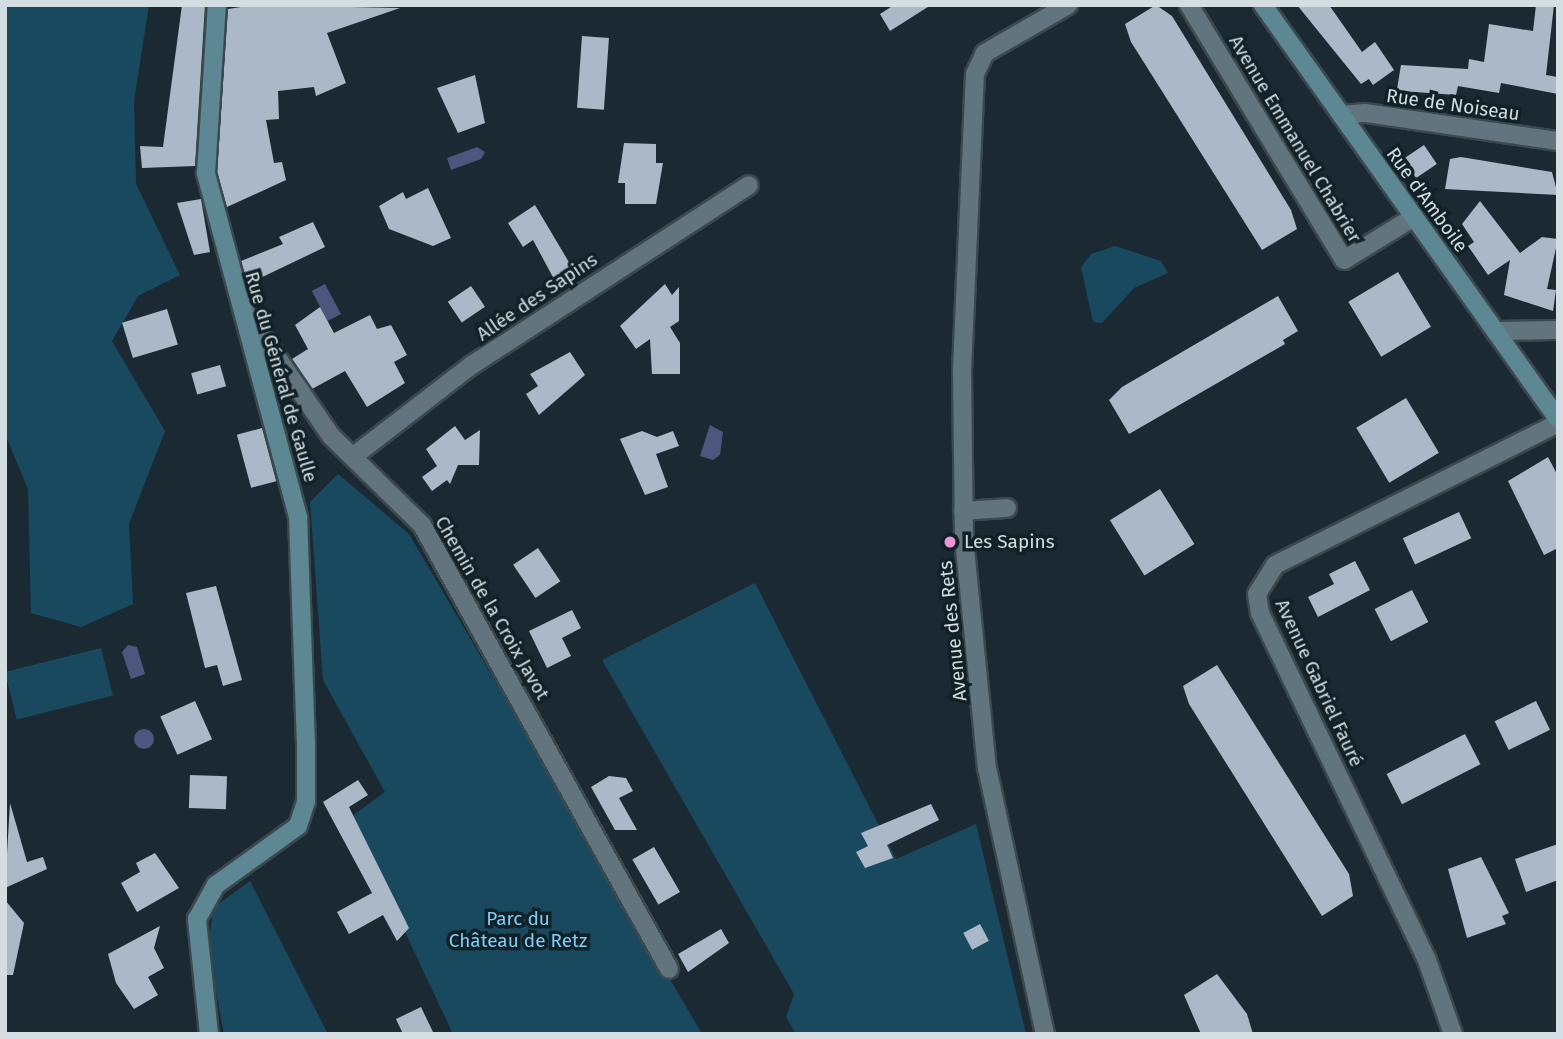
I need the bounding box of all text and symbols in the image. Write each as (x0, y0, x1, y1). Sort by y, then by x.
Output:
street label: Avenue Emmanuel Chabrier (1224, 31, 1366, 247)
street label: Rue de Noiseau (1385, 84, 1521, 126)
street label: Rue d'Amboile (1381, 143, 1473, 257)
street label: Allée des Sapins (472, 248, 602, 346)
street label: Rue du Général de Gaulle (240, 269, 322, 485)
street label: Chemin de la Croix Javot (430, 512, 554, 704)
place label: Les Sapins (964, 531, 1055, 553)
marker: Les Sapins (942, 534, 958, 550)
street label: Avenue des Rets (934, 560, 972, 702)
street label: Avenue Gabriel Fauré (1270, 596, 1368, 770)
park label: Parc du Château de Retz (449, 908, 587, 952)

